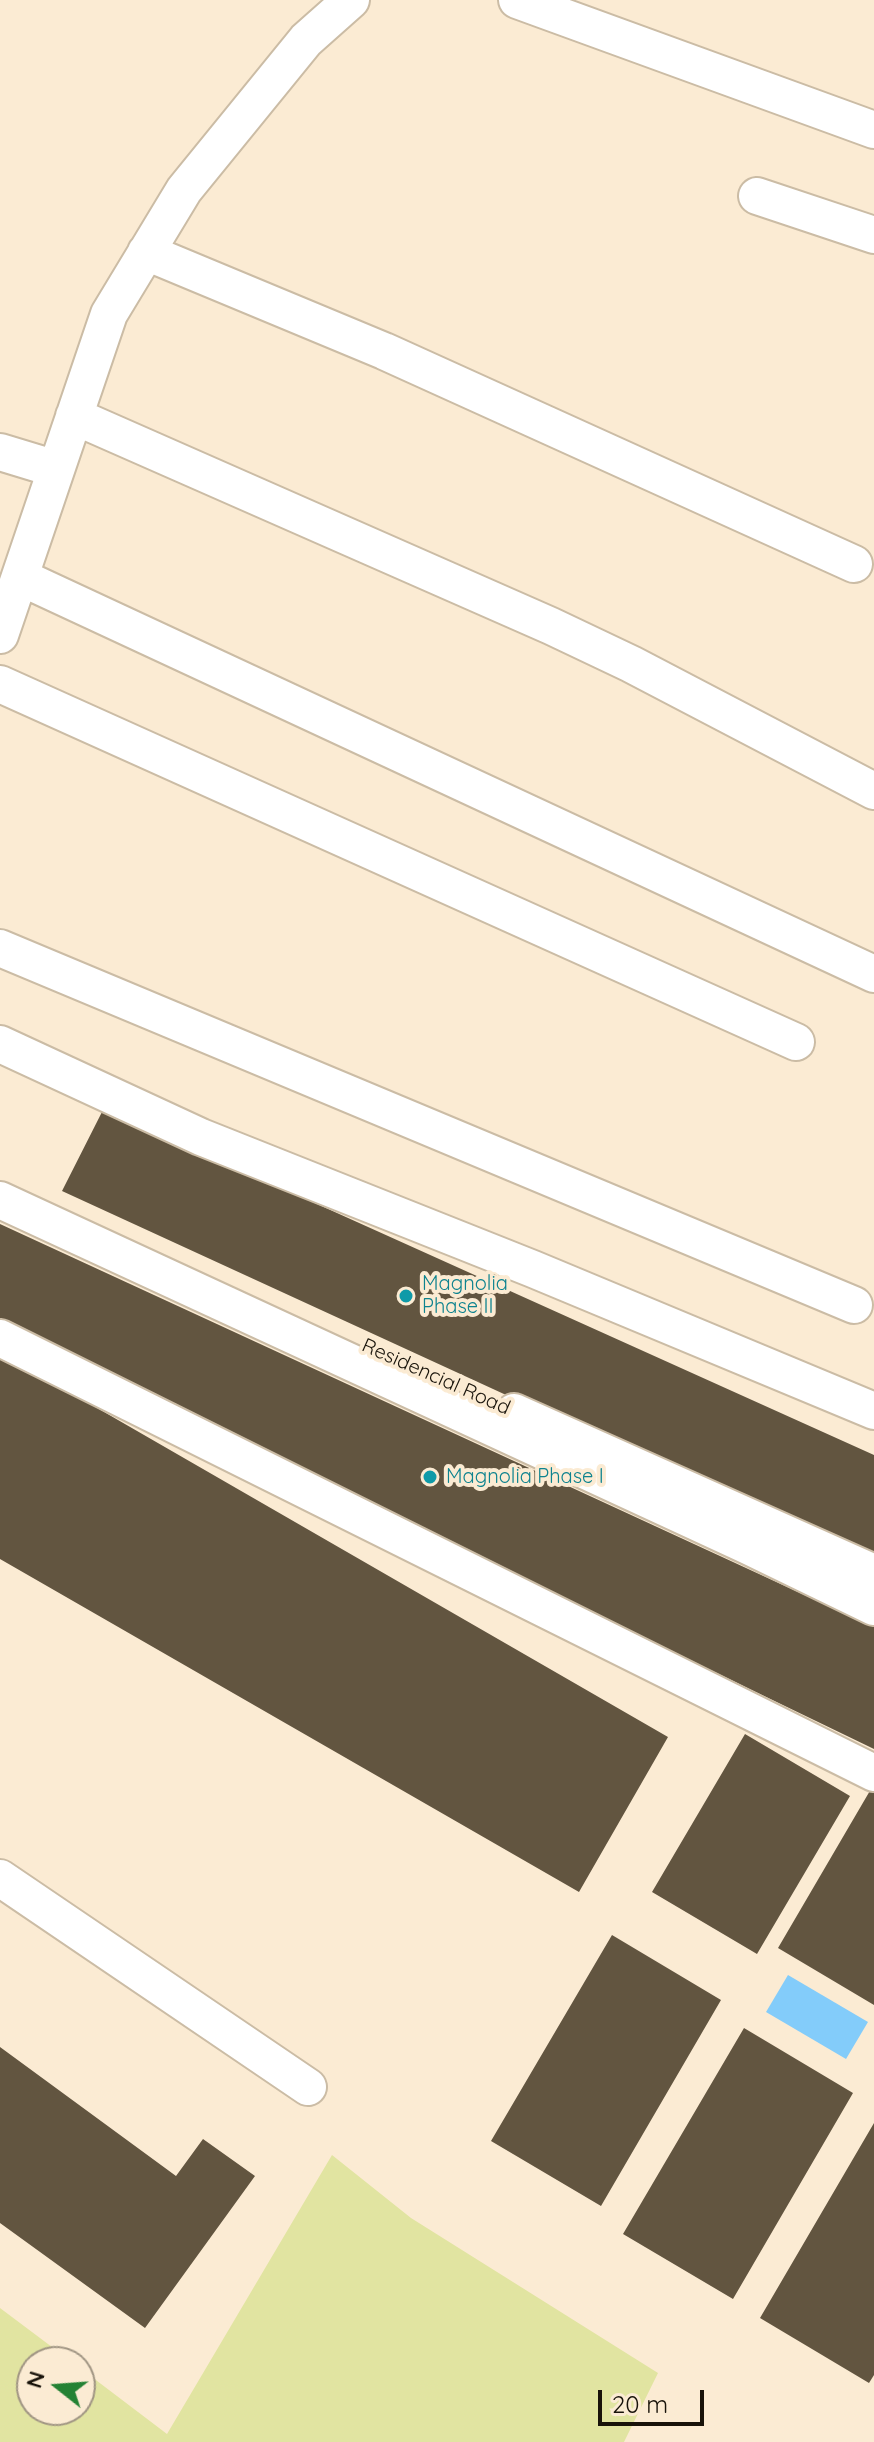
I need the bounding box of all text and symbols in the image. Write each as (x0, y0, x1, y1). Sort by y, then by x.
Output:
place label: Magnolia Phase II (422, 1272, 508, 1319)
marker: Magnolia Phase II (397, 1287, 415, 1305)
street label: Residencial Road (358, 1334, 514, 1420)
place label: Magnolia Phase I (446, 1465, 604, 1489)
marker: Magnolia Phase I (421, 1468, 439, 1486)
north arrow (16, 2346, 96, 2426)
text: N (19, 2368, 51, 2391)
scale bar (602, 2374, 708, 2424)
text: 20 m (612, 2389, 668, 2419)

